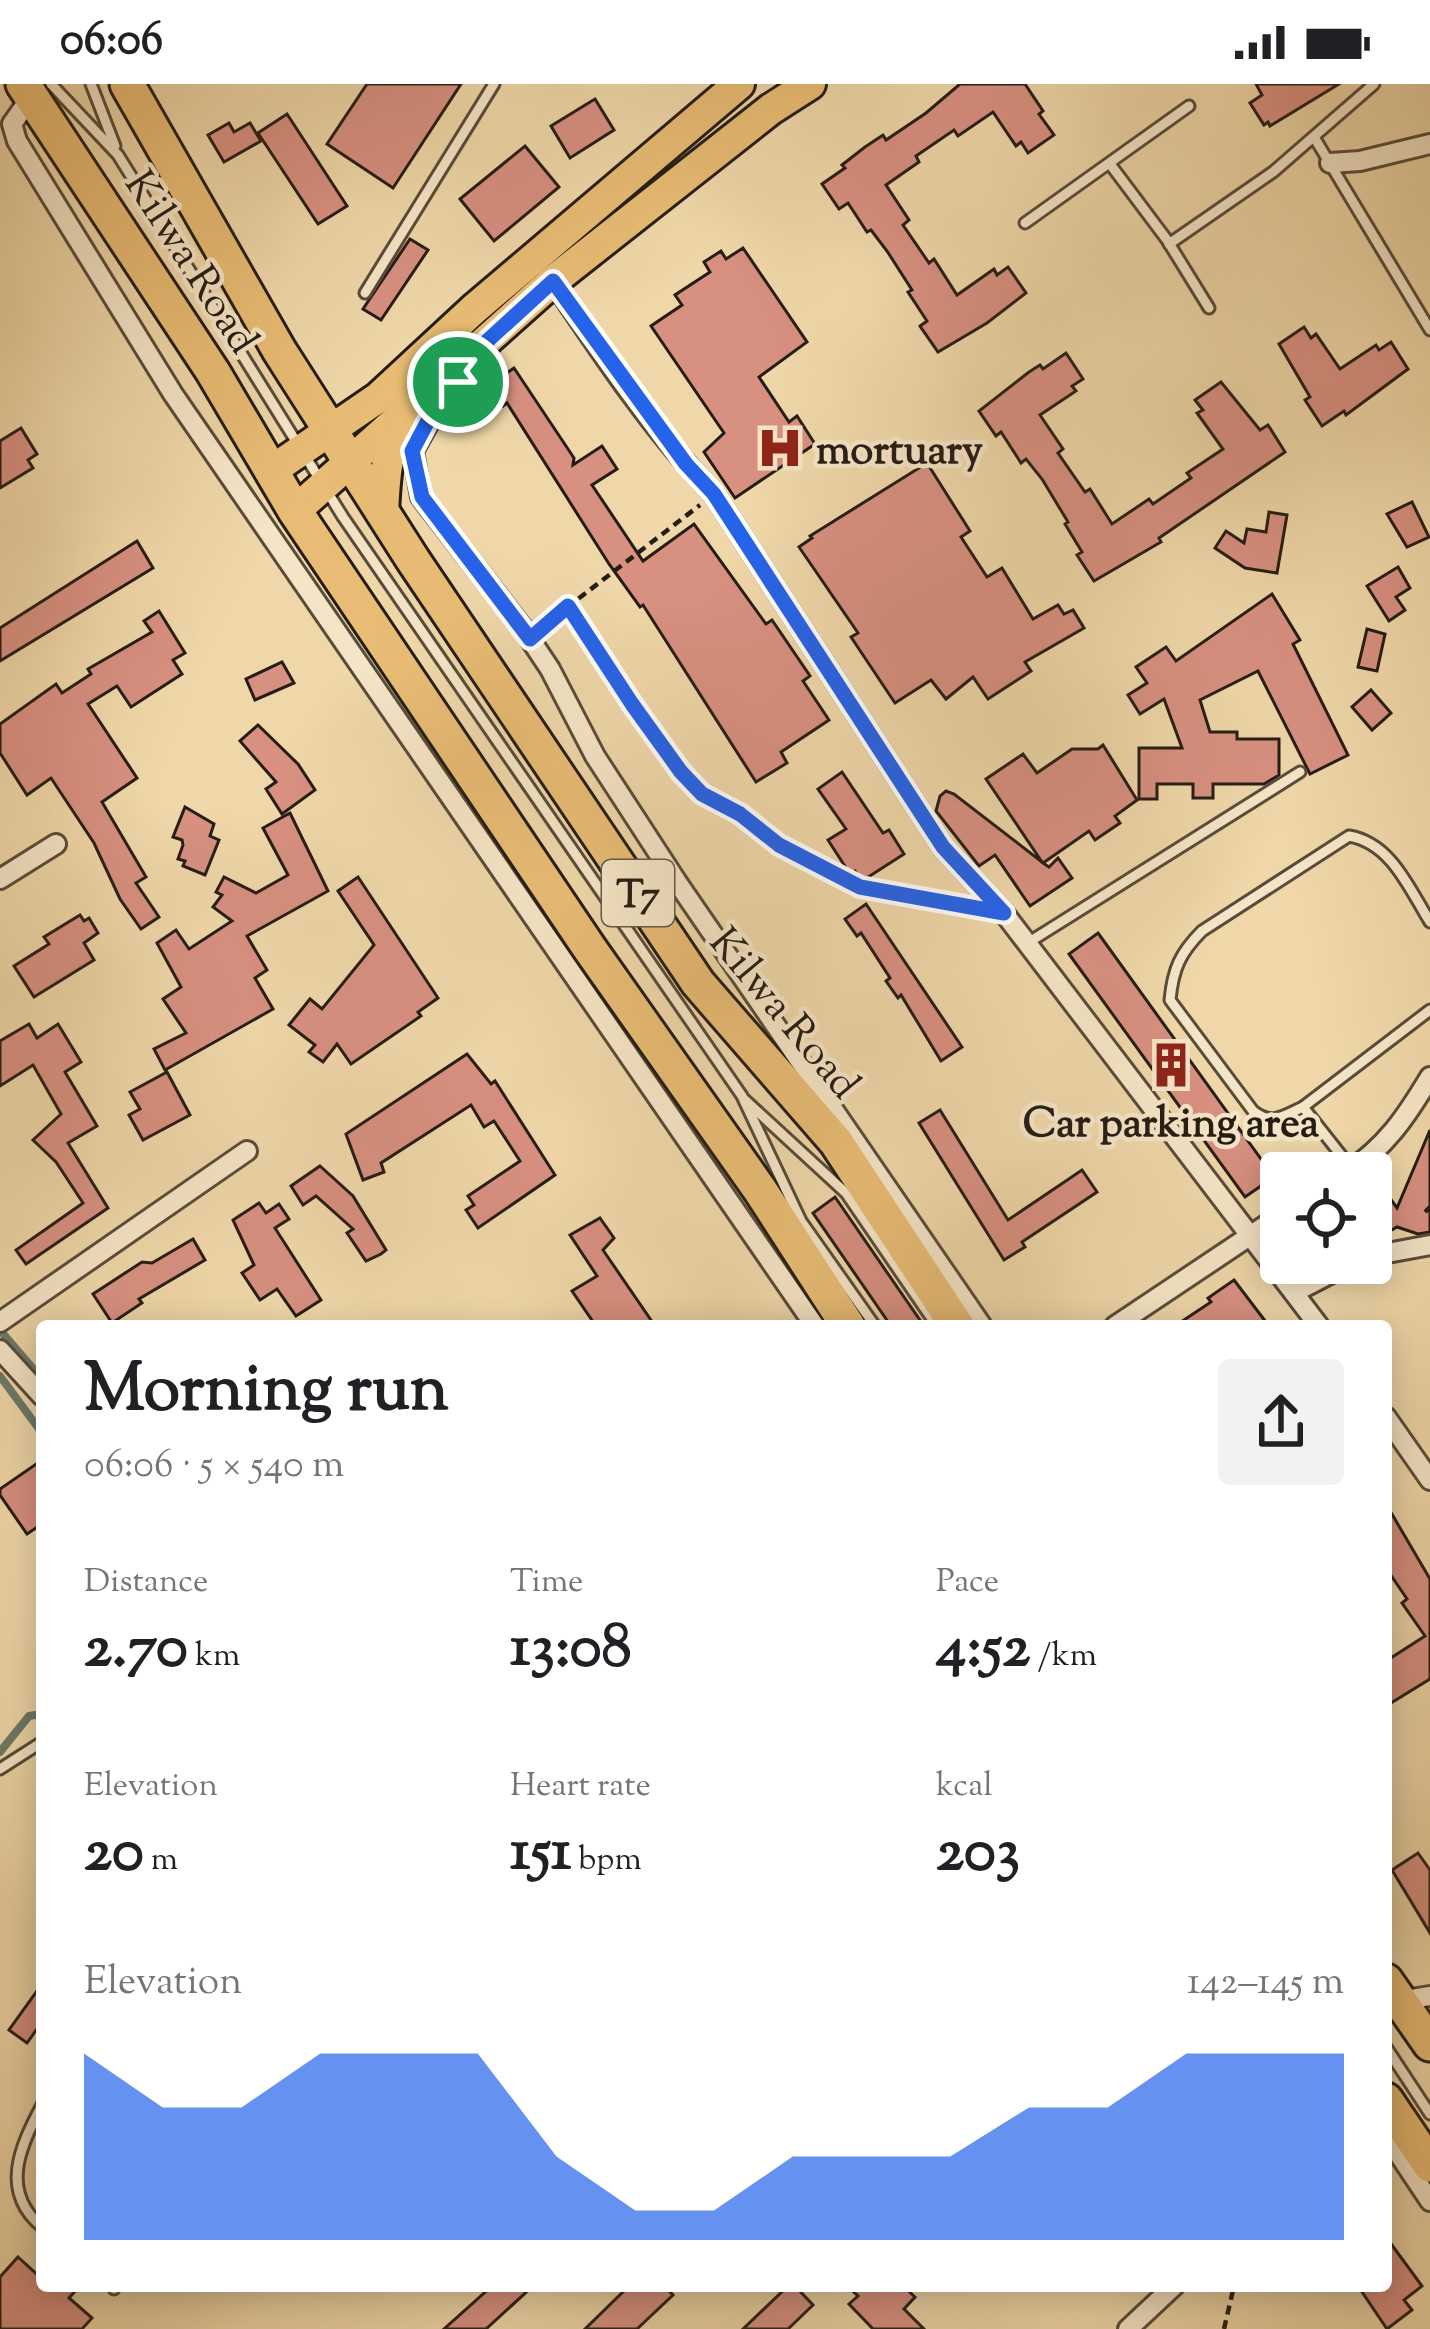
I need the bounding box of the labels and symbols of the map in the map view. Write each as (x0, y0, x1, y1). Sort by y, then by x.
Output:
street label: Kilwa Road (107, 160, 271, 367)
pin (407, 331, 509, 433)
hospital icon: mortuary (755, 423, 805, 473)
place label: mortuary (816, 423, 983, 483)
road number: T7 (602, 860, 674, 926)
street label: Kilwa Road (692, 916, 872, 1114)
building icon: Car parking area (1146, 1040, 1196, 1090)
place label: Car parking area (1023, 1096, 1320, 1156)

